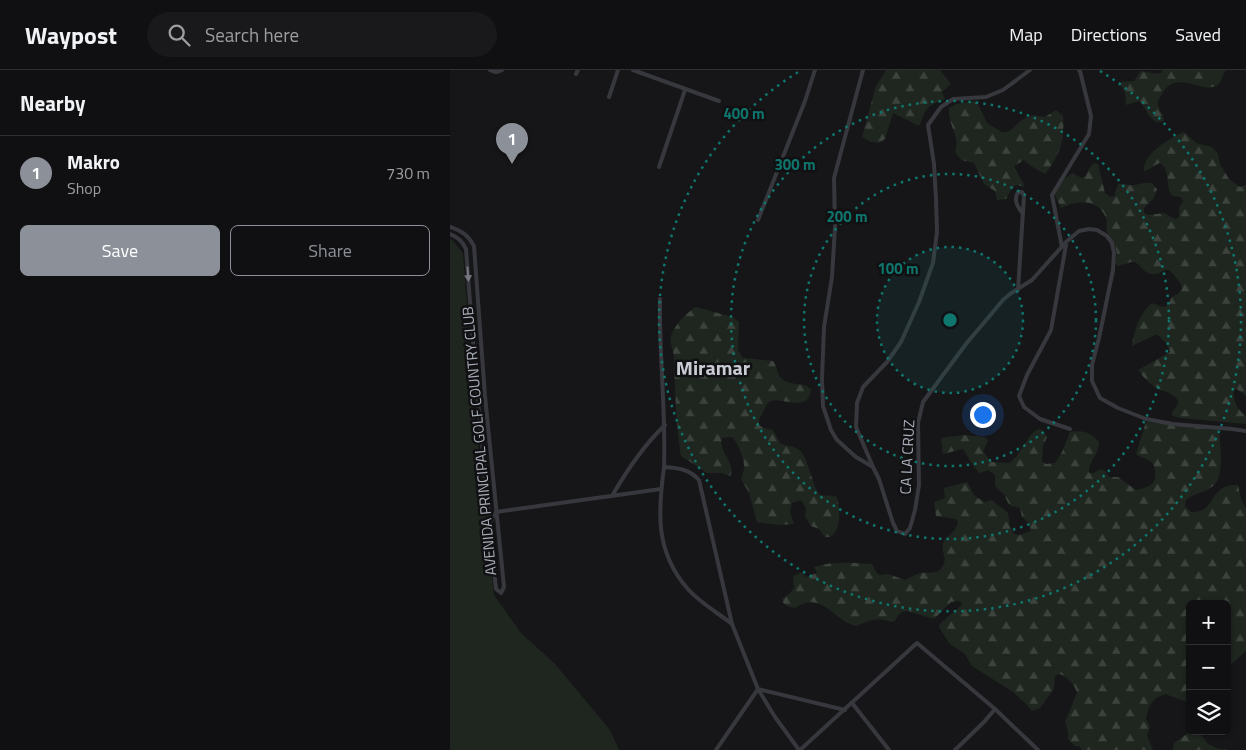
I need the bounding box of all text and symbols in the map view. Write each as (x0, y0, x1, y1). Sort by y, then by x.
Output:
search box (147, 12, 497, 57)
text: Waypost (25, 17, 117, 53)
text: Search here (205, 20, 299, 49)
icon: search (165, 21, 193, 49)
text: Map (1009, 21, 1043, 48)
text: Directions (1071, 21, 1147, 48)
text: Saved (1175, 21, 1221, 48)
text: Nearby (20, 87, 85, 119)
text: 400 m (723, 102, 765, 125)
pin: 1 (496, 123, 528, 164)
text: Makro (67, 147, 120, 176)
text: 300 m (774, 153, 816, 176)
text: 1 (32, 161, 40, 185)
text: 730 m (386, 161, 430, 185)
text: Shop (67, 176, 101, 200)
text: 200 m (826, 205, 868, 228)
button: Save (20, 225, 220, 276)
button: Share (230, 225, 430, 276)
text: 100 m (877, 257, 919, 280)
one-way arrow (465, 267, 473, 283)
street label: AVENIDA PRINCIPAL GOLF COUNTRY CLUB (456, 305, 502, 577)
centre of rings (941, 311, 959, 329)
district label: Miramar (676, 352, 751, 383)
your location (970, 402, 996, 428)
street label: CA LA CRUZ (894, 419, 920, 495)
map controls (1186, 600, 1231, 735)
button: + (1186, 600, 1231, 645)
button: − (1186, 645, 1231, 690)
button: layers (1186, 690, 1231, 735)

